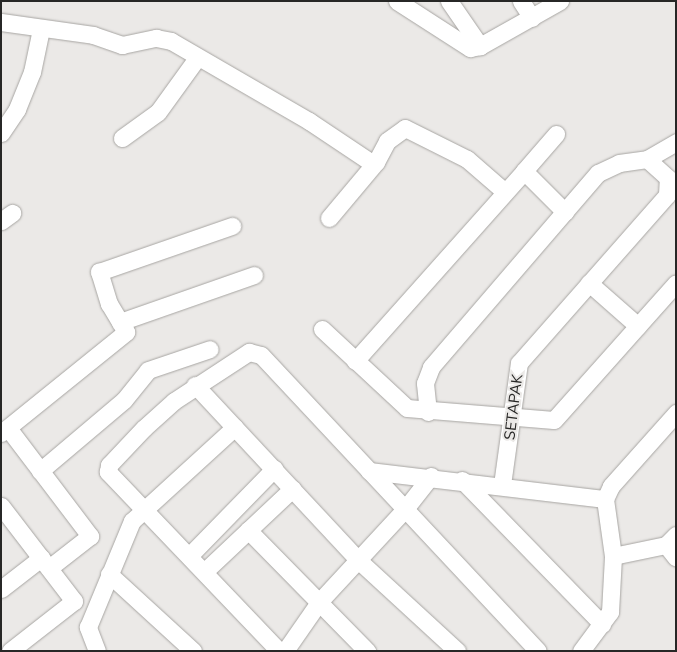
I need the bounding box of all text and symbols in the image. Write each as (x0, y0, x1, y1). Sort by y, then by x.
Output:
street label: SETAPAK (500, 373, 526, 441)

